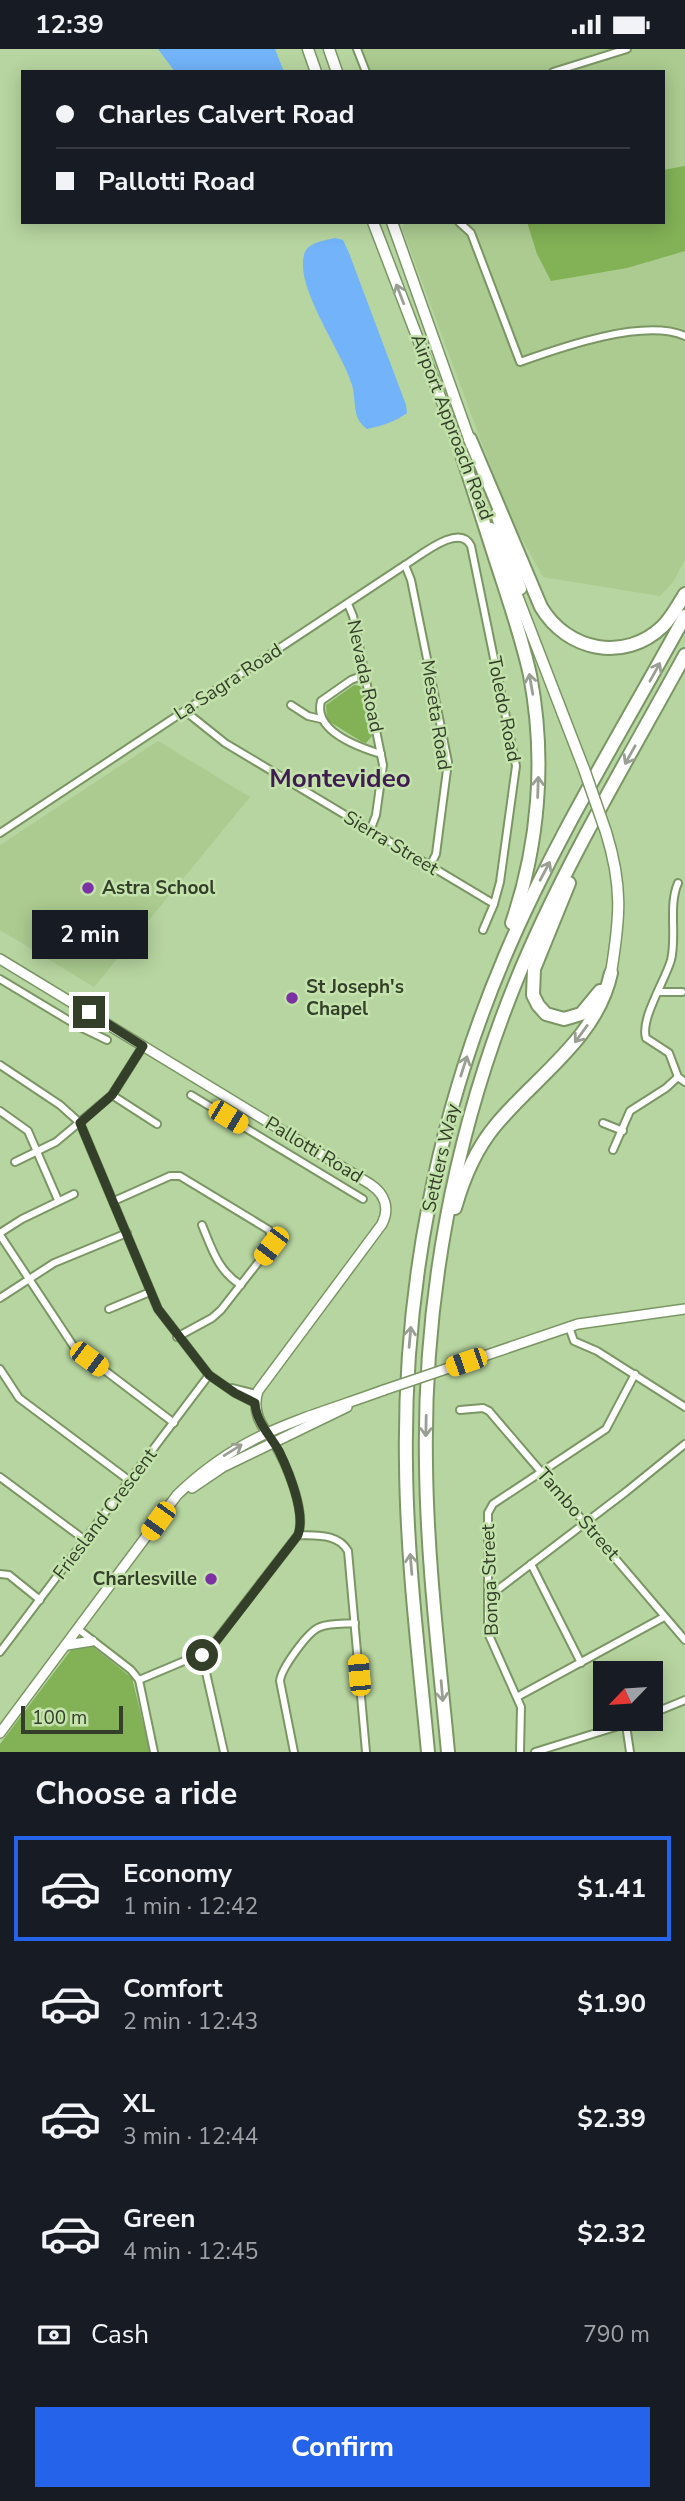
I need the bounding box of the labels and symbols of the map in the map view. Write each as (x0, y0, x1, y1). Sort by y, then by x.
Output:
one-way arrow (393, 284, 405, 305)
street label: Airport Approach Road (404, 330, 500, 524)
street label: Nevada Road (340, 618, 390, 734)
street label: La Sagra Road (169, 637, 287, 727)
street label: Toledo Road (481, 654, 527, 764)
street label: Meseta Road (414, 658, 458, 772)
one-way arrow (648, 662, 662, 682)
one-way arrow (524, 674, 537, 696)
one-way arrow (623, 744, 637, 765)
district label: Montevideo (269, 761, 411, 796)
one-way arrow (531, 776, 544, 799)
street label: Sierra Street (339, 804, 444, 882)
one-way arrow (539, 861, 552, 882)
place label: Astra School (102, 875, 215, 901)
marker: Astra School (80, 880, 96, 896)
callout: 2 min (31, 911, 147, 960)
place label: St Joseph's Chapel (306, 974, 404, 1022)
marker: St Joseph's Chapel (284, 990, 300, 1006)
route end (73, 996, 105, 1028)
one-way arrow (574, 1024, 589, 1043)
one-way arrow (459, 1055, 472, 1077)
car (205, 1097, 252, 1137)
street label: Settlers Way (416, 1101, 466, 1215)
street label: Pallotti Road (260, 1111, 368, 1189)
car (250, 1223, 293, 1269)
one-way arrow (404, 1326, 417, 1348)
car (66, 1338, 113, 1380)
car (443, 1345, 490, 1379)
one-way arrow (419, 1414, 433, 1437)
one-way arrow (223, 1442, 243, 1456)
street label: Friesland Crescent (47, 1443, 163, 1585)
street label: Tambo Street (531, 1462, 626, 1566)
car (138, 1498, 179, 1544)
street label: Bonga Street (475, 1523, 505, 1636)
one-way arrow (404, 1553, 417, 1576)
place label: Charlesville (93, 1566, 197, 1592)
marker: Charlesville (203, 1571, 219, 1587)
route start (186, 1639, 218, 1671)
car (347, 1653, 372, 1697)
north arrow (593, 1661, 663, 1731)
one-way arrow (436, 1679, 449, 1702)
scale bar (21, 1703, 122, 1735)

